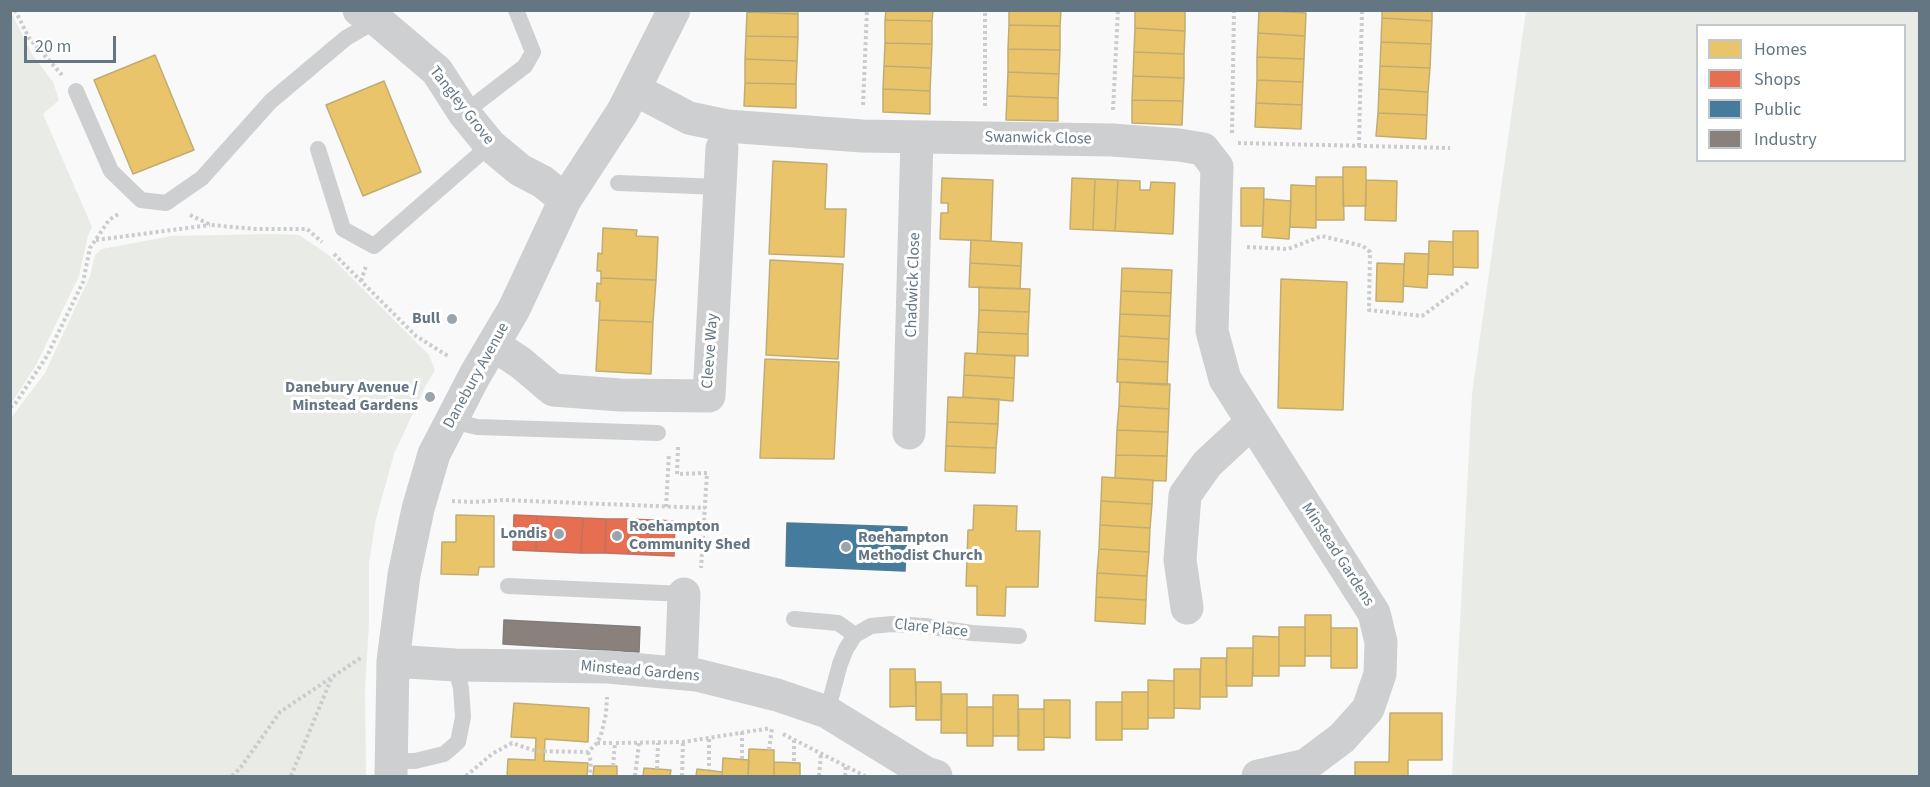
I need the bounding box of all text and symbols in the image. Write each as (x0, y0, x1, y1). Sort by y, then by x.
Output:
scale bar (27, 24, 118, 62)
legend (1696, 24, 1906, 162)
text: 20 m (35, 34, 71, 59)
text: Homes (1754, 37, 1807, 62)
street label: Tangley Grove (424, 63, 498, 149)
text: Shops (1754, 67, 1801, 92)
text: Public (1754, 97, 1801, 122)
text: Industry (1754, 127, 1817, 152)
street label: Swanwick Close (984, 128, 1092, 150)
street label: Chadwick Close (903, 232, 925, 338)
place label: Bull (412, 309, 440, 329)
marker: Bull (445, 312, 459, 326)
street label: Cleeve Way (699, 313, 723, 389)
street label: Danebury Avenue (440, 320, 514, 432)
place label: Danebury Avenue / Minstead Gardens (285, 378, 418, 416)
marker: Danebury Avenue / Minstead Gardens (423, 390, 437, 404)
street label: Minstead Gardens (1296, 500, 1378, 610)
place label: Roehampton Community Shed (629, 517, 750, 555)
place label: Londis (500, 524, 547, 544)
marker: Londis (552, 527, 566, 541)
place label: Roehampton Methodist Church (858, 528, 983, 566)
marker: Roehampton Community Shed (610, 529, 624, 543)
marker: Roehampton Methodist Church (839, 540, 853, 554)
street label: Clare Place (893, 616, 969, 642)
street label: Minstead Gardens (580, 657, 700, 687)

